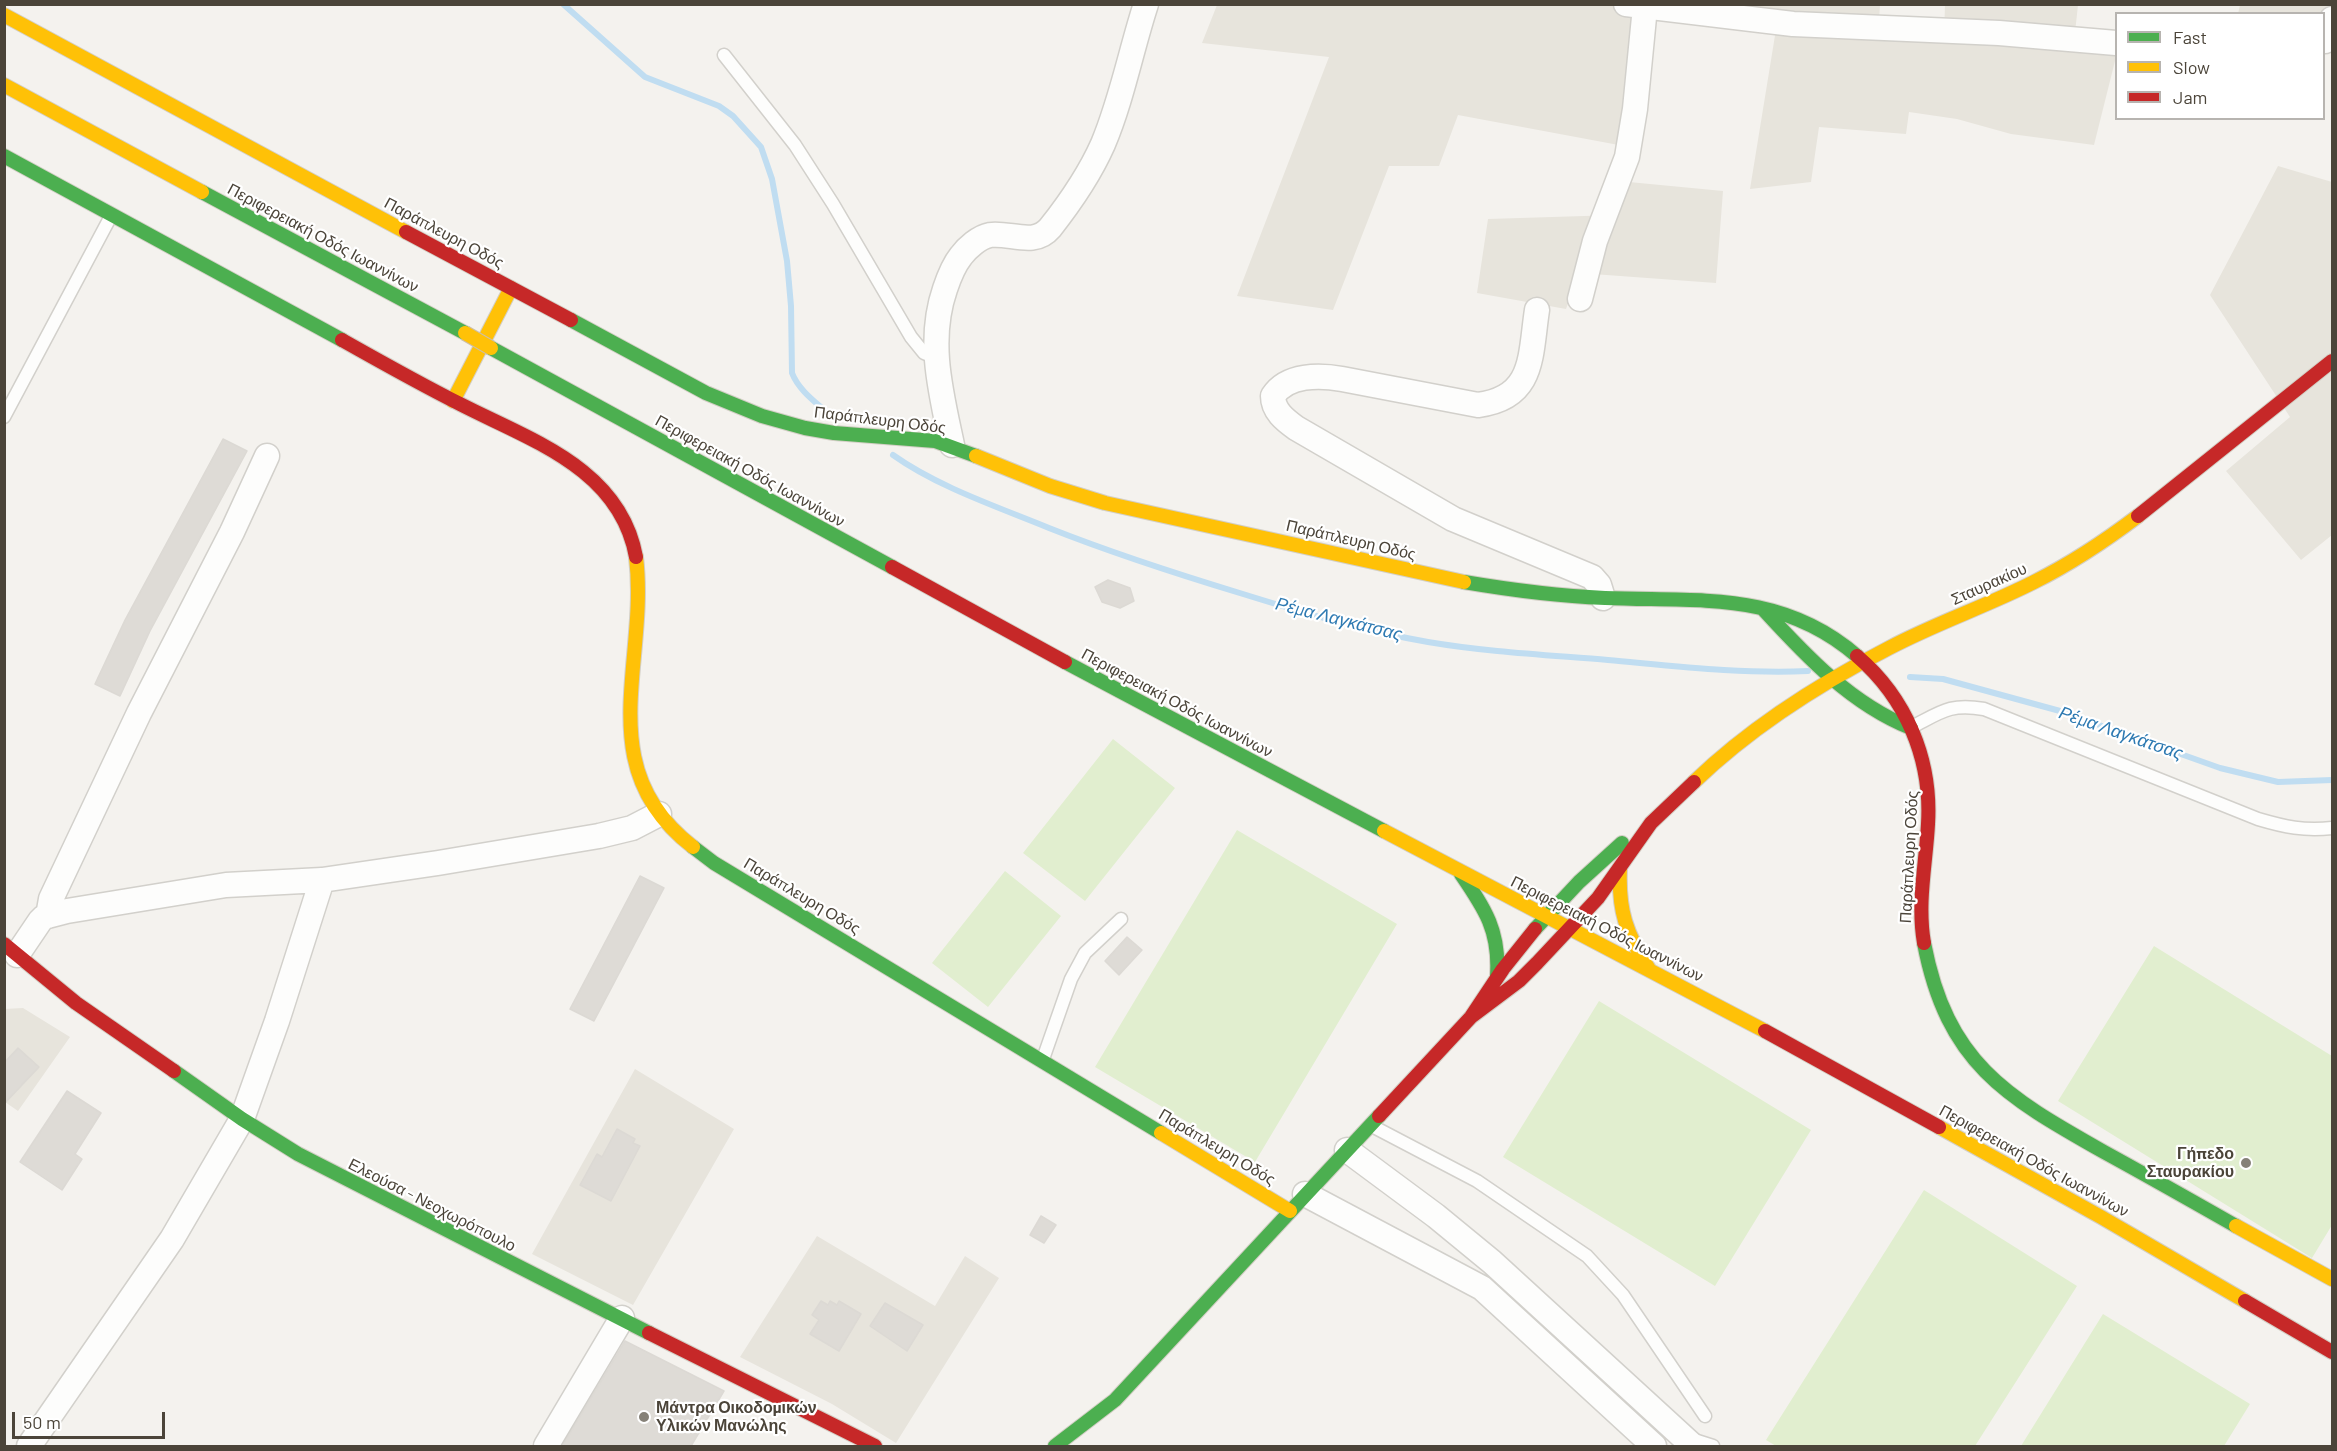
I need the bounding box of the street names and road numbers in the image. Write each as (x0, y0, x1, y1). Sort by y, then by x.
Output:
street label: Περιφερειακή Οδός Ιωαννίνων (224, 179, 422, 297)
street label: Παράπλευρη Οδός (381, 193, 507, 273)
street label: Παράπλευρη Οδός (813, 402, 947, 438)
street label: Περιφερειακή Οδός Ιωαννίνων (652, 411, 848, 531)
street label: Παράπλευρη Οδός (1284, 516, 1418, 564)
street label: Σταυρακίου (1948, 559, 2030, 609)
street label: Περιφερειακή Οδός Ιωαννίνων (1078, 644, 1276, 762)
street label: Παράπλευρη Οδός (1896, 790, 1922, 924)
street label: Παράπλευρη Οδός (740, 854, 864, 938)
street label: Περιφερειακή Οδός Ιωαννίνων (1508, 872, 1706, 986)
street label: Περιφερειακή Οδός Ιωαννίνων (1936, 1101, 2132, 1221)
street label: Παράπλευρη Οδός (1155, 1105, 1279, 1189)
street label: Ελεούσα - Νεοχωρόπουλο (345, 1154, 519, 1256)

